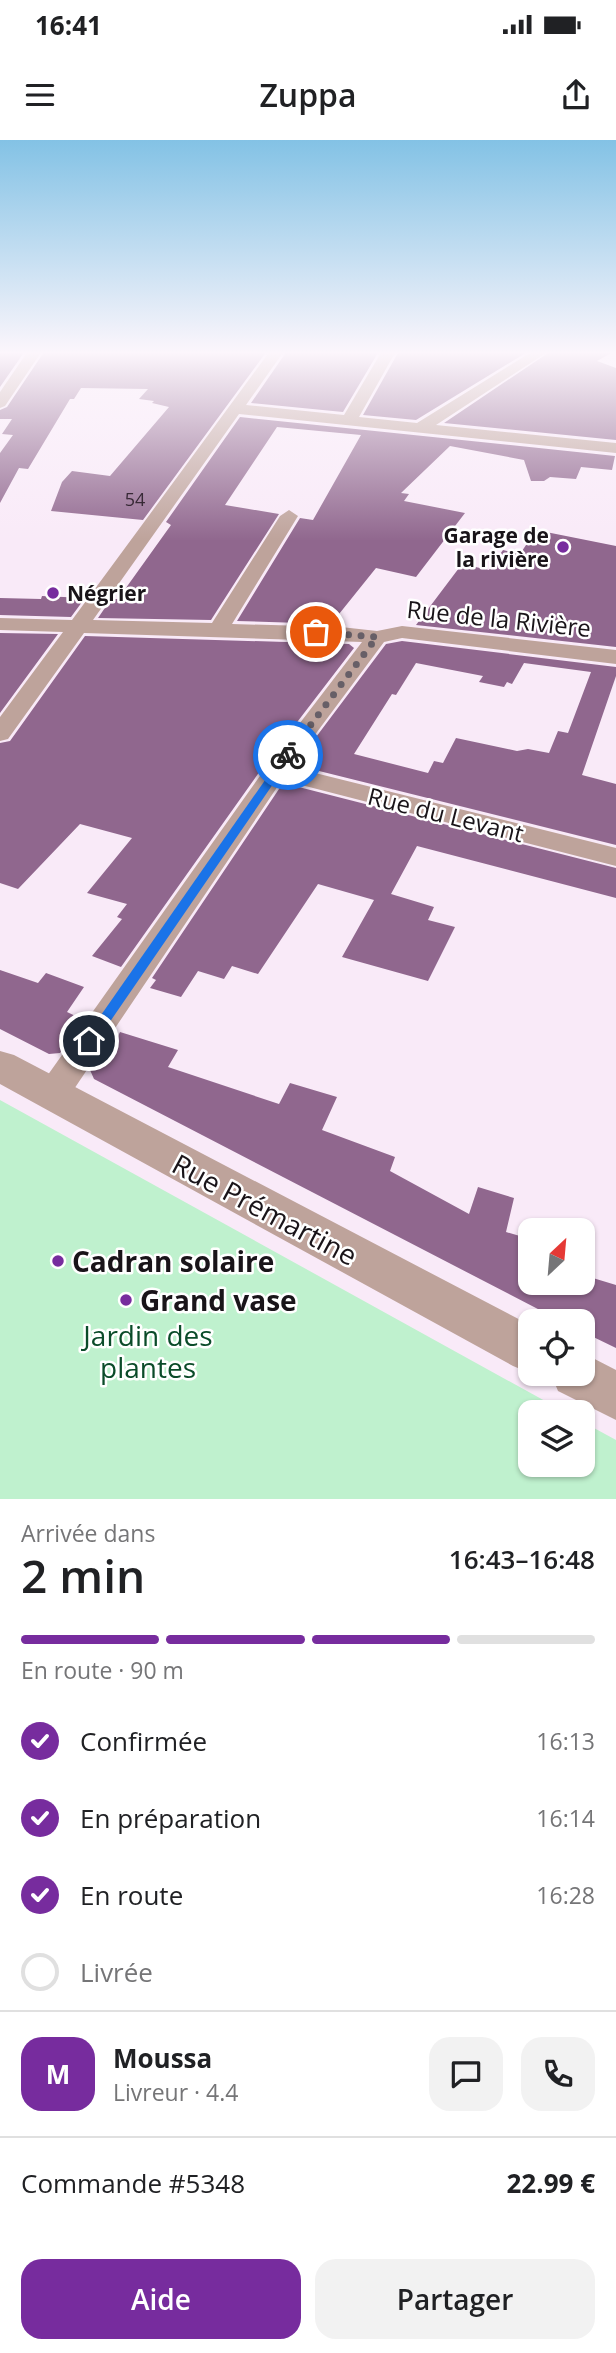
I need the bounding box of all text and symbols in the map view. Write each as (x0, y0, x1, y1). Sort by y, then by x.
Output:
text: 16:41 (35, 7, 102, 43)
text: Zuppa (259, 73, 357, 116)
icon: menu (21, 76, 59, 114)
icon: share (557, 76, 595, 114)
house number: 54 (125, 487, 145, 511)
place label: Garage de la rivière (443, 521, 549, 573)
marker: Garage de la rivière (555, 539, 571, 555)
place label: Négrier (67, 579, 147, 607)
marker: Négrier (45, 585, 61, 601)
street label: Rue de la Rivière (405, 592, 593, 644)
pin (286, 602, 346, 662)
icon: bag (297, 613, 335, 651)
courier (253, 720, 323, 790)
icon: bike (269, 736, 307, 774)
street label: Rue du Levant (365, 779, 527, 849)
pin (59, 1011, 119, 1071)
icon: home (70, 1022, 108, 1060)
street label: Rue Prémartine (166, 1144, 364, 1274)
north arrow (518, 1218, 595, 1295)
map controls (518, 1218, 595, 1477)
place label: Cadran solaire (72, 1242, 274, 1280)
marker: Cadran solaire (50, 1253, 66, 1269)
place label: Grand vase (140, 1281, 297, 1319)
marker: Grand vase (118, 1292, 134, 1308)
button: locate (518, 1309, 595, 1386)
park label: Jardin des plantes (80, 1316, 213, 1386)
button: layers (518, 1400, 595, 1477)
text: Arrivée dans (21, 1517, 155, 1549)
text: 16:43–16:48 (449, 1541, 595, 1577)
text: 2 min (21, 1544, 145, 1606)
text: En route · 90 m (21, 1654, 184, 1686)
icon: check (21, 1722, 59, 1760)
text: Confirmée (80, 1723, 207, 1759)
text: 16:13 (536, 1725, 595, 1757)
icon: check (21, 1799, 59, 1837)
text: En préparation (80, 1800, 261, 1836)
text: 16:14 (536, 1802, 595, 1834)
icon: check (21, 1876, 59, 1914)
text: En route (80, 1877, 183, 1913)
text: 16:28 (536, 1879, 595, 1911)
text: Livrée (80, 1954, 153, 1990)
button: chat (429, 2037, 503, 2111)
button: phone (521, 2037, 595, 2111)
text: Moussa (113, 2040, 212, 2076)
text: M (46, 2056, 70, 2092)
text: Livreur · 4.4 (113, 2076, 238, 2108)
text: Commande #5348 (21, 2165, 245, 2201)
text: 22.99 € (507, 2165, 595, 2201)
button: Aide (21, 2259, 301, 2339)
button: Partager (315, 2259, 595, 2339)

